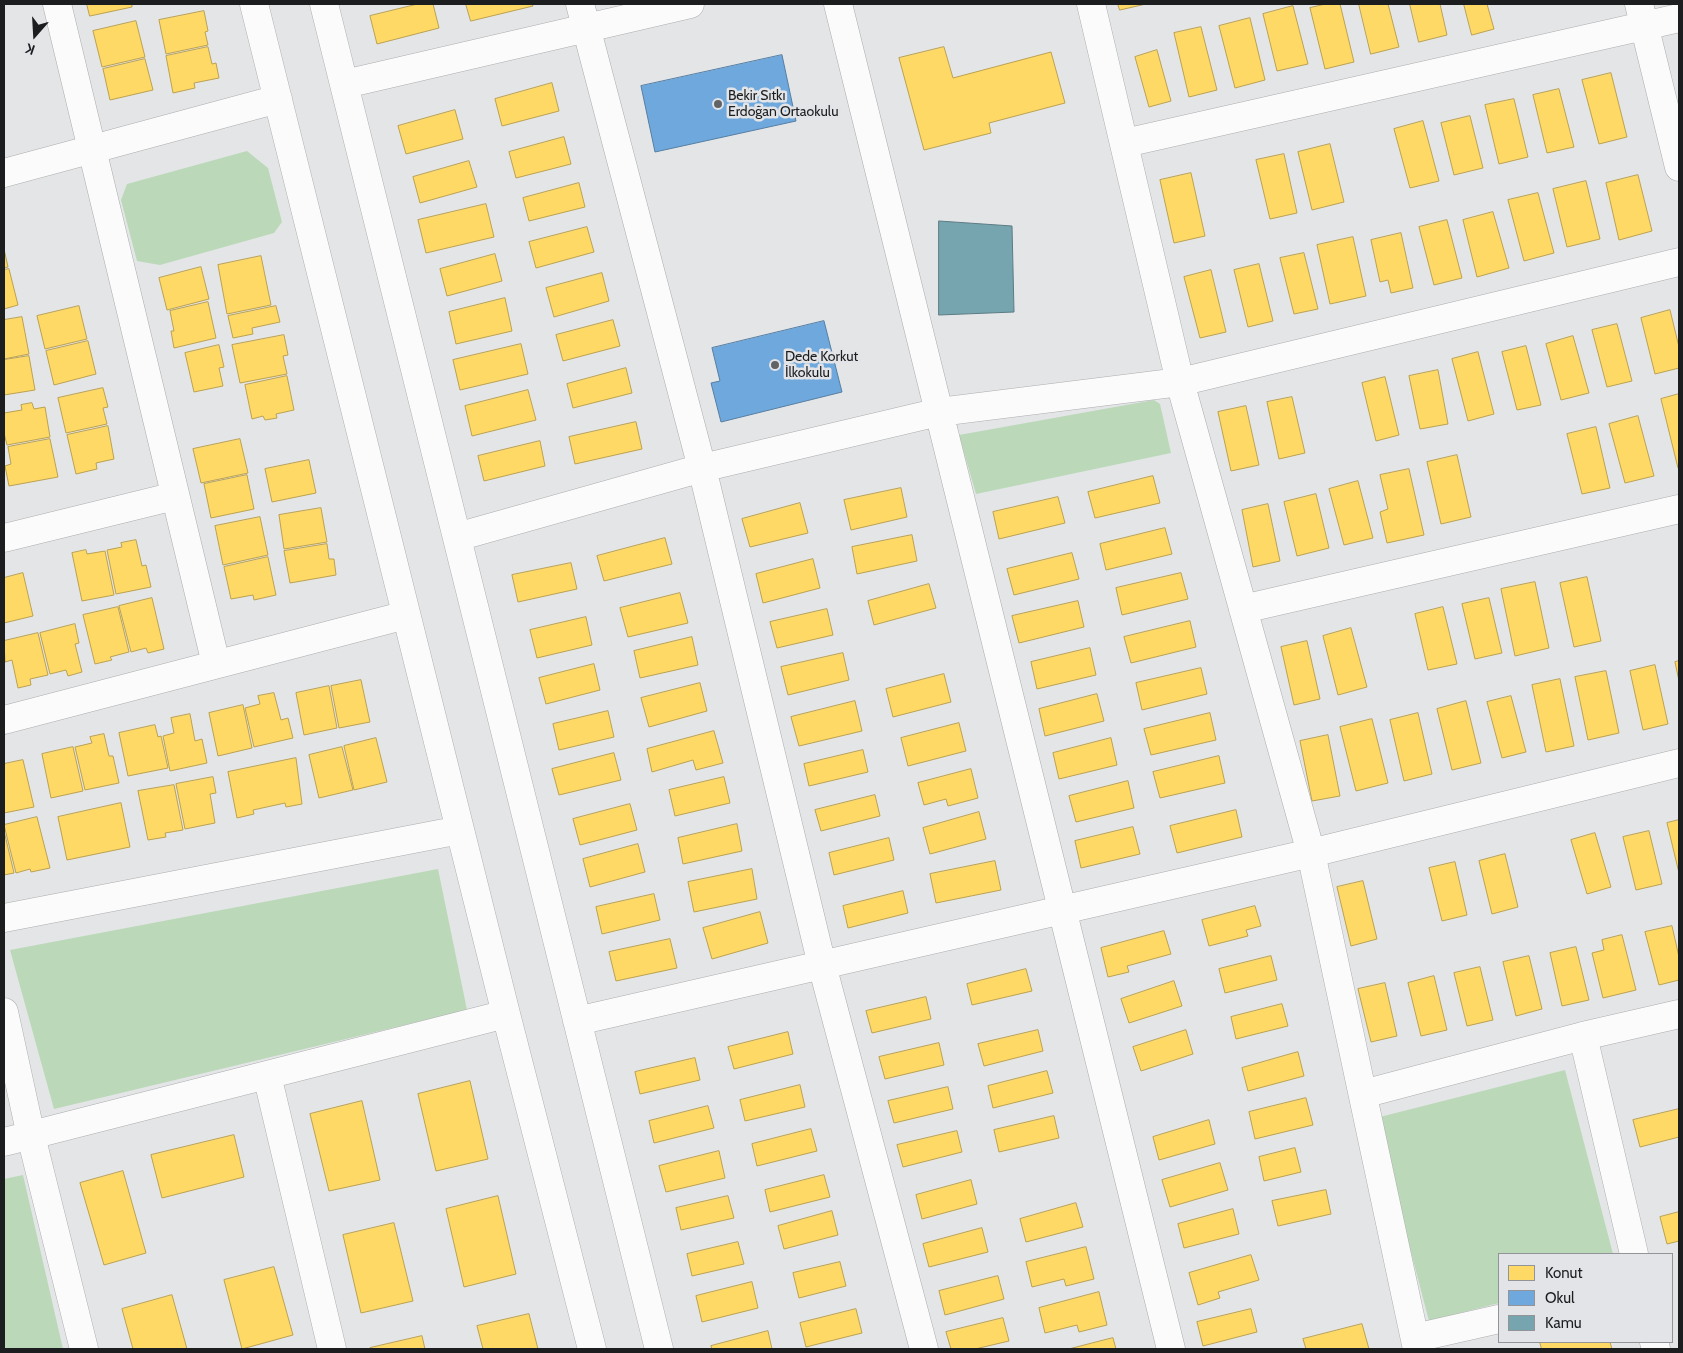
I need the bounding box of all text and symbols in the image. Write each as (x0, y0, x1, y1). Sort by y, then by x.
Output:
north arrow (10, 10, 60, 60)
text: K (23, 39, 37, 59)
place label: Bekir Sıtkı Erdoğan Ortaokulu (728, 88, 839, 120)
marker: Bekir Sıtkı Erdoğan Ortaokulu (712, 98, 724, 110)
place label: Dede Korkut İlkokulu (785, 349, 858, 382)
marker: Dede Korkut İlkokulu (769, 359, 781, 371)
legend (1498, 1253, 1673, 1343)
text: Konut (1545, 1264, 1583, 1282)
text: Okul (1545, 1289, 1575, 1307)
text: Kamu (1545, 1314, 1582, 1332)

